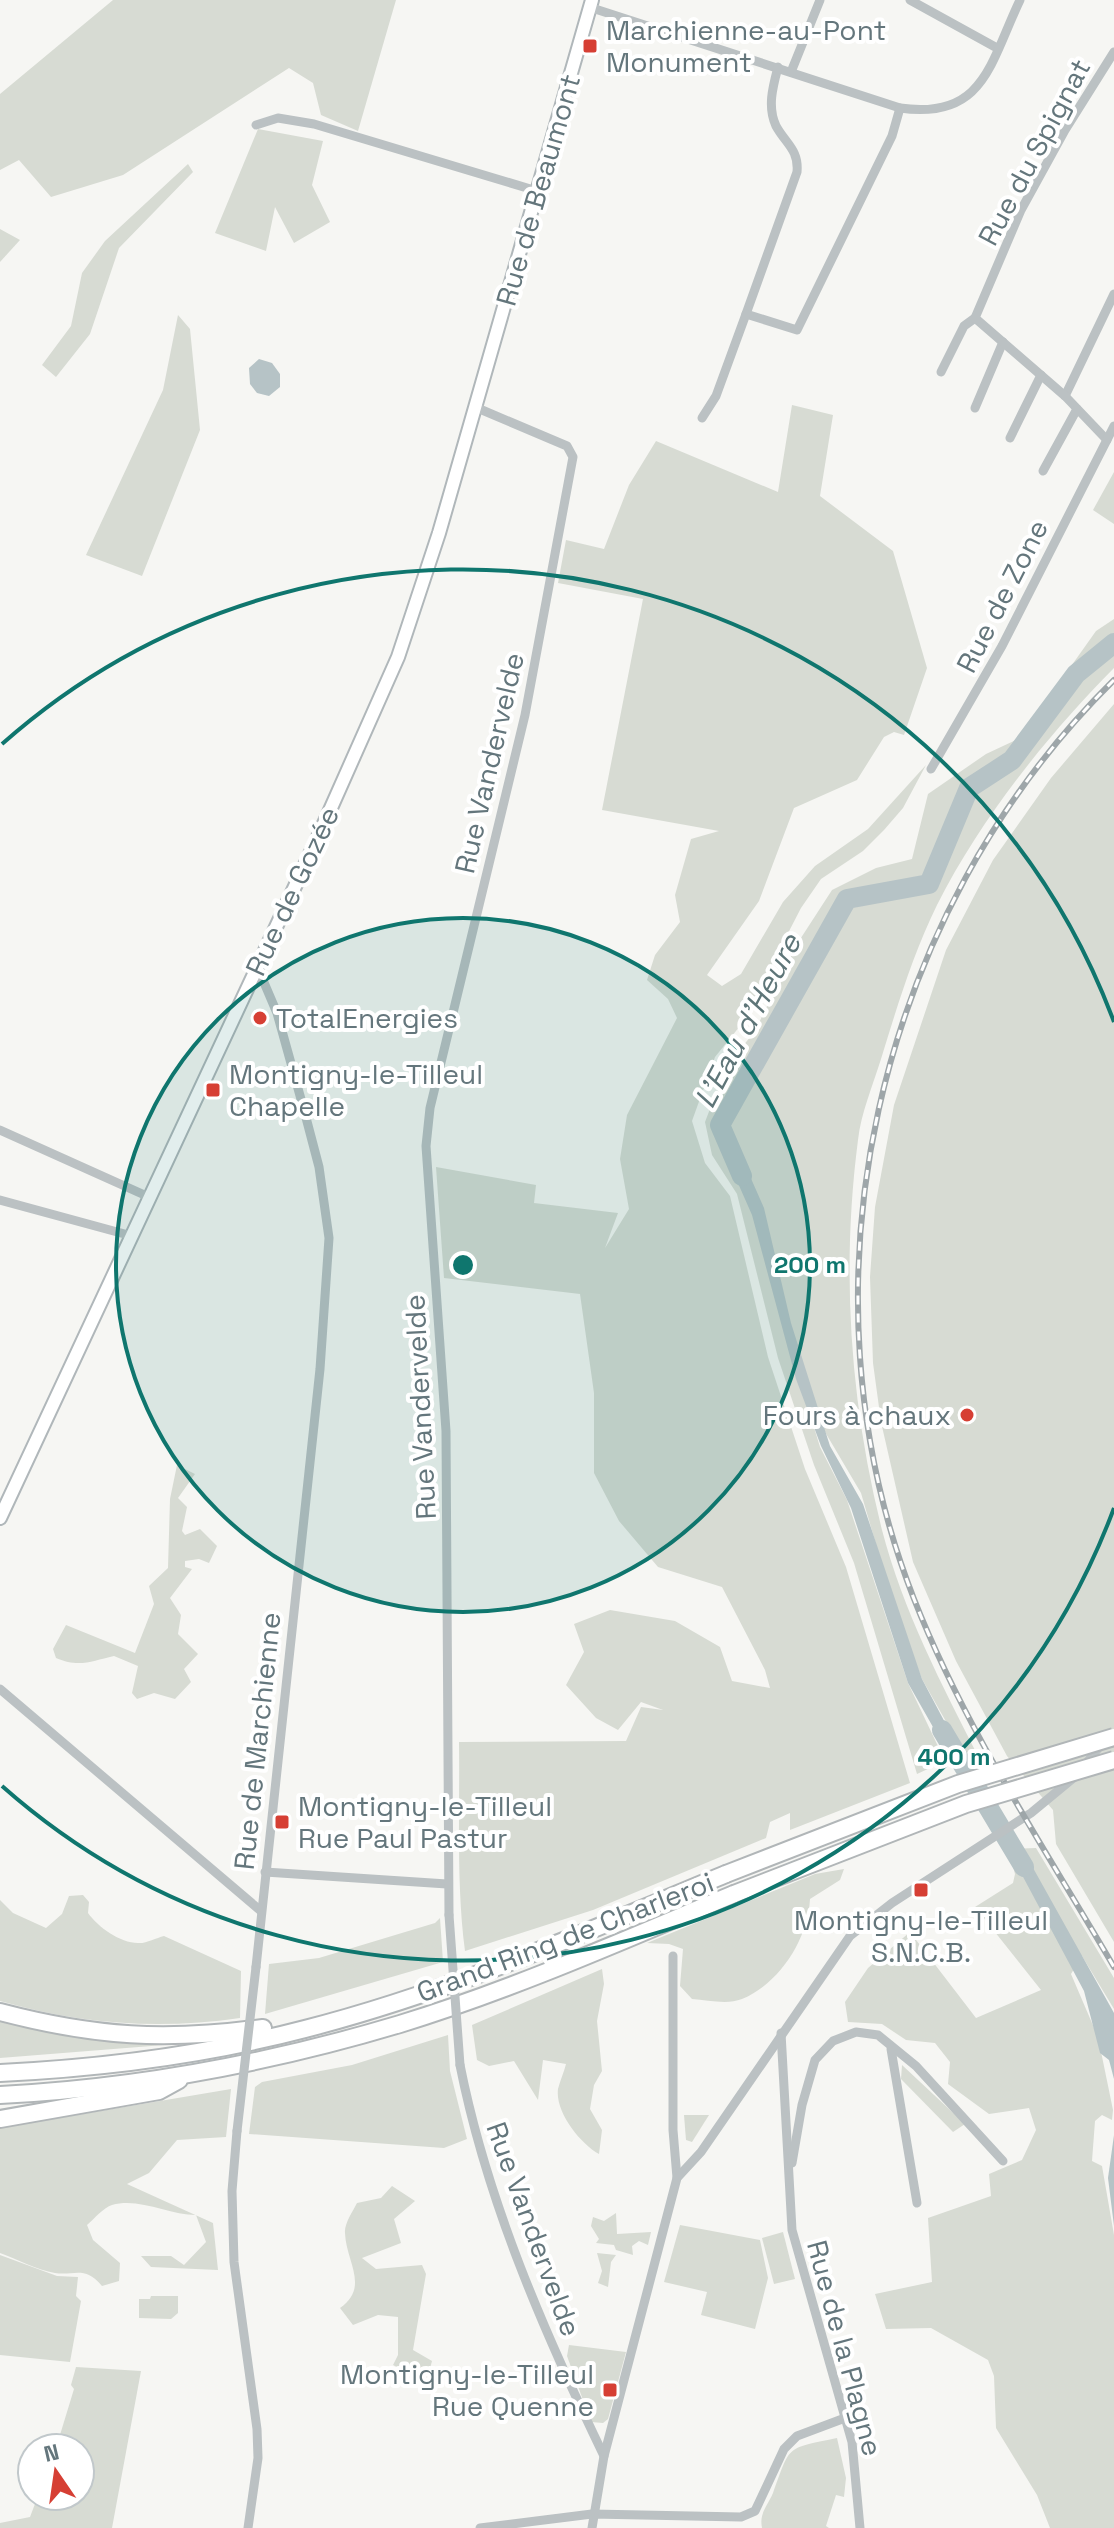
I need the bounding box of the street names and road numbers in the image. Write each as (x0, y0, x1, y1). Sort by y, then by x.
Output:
street label: Rue du Spignat (970, 53, 1098, 251)
street label: Rue de Beaumont (488, 70, 588, 310)
street label: Rue de Zone (948, 513, 1056, 679)
street label: Rue Vandervelde (446, 649, 532, 877)
street label: Rue de Gozée (237, 801, 347, 981)
street label: Rue Vandervelde (396, 1293, 444, 1521)
street label: Rue de Marchienne (226, 1610, 288, 1872)
street label: Grand Ring de Charleroi (411, 1864, 719, 2010)
street label: Rue Vandervelde (479, 2117, 589, 2341)
street label: Rue de la Plagne (799, 2236, 891, 2460)

